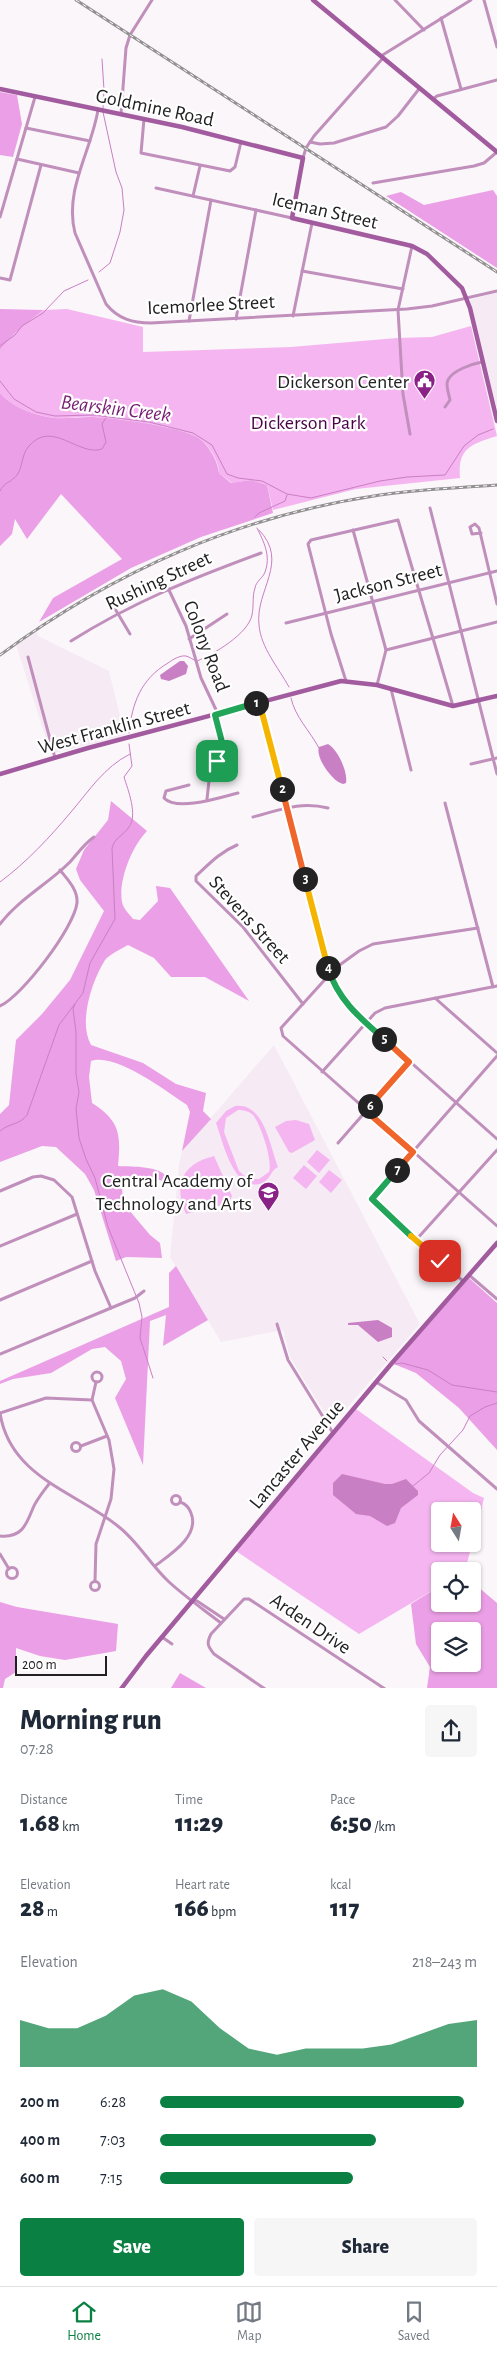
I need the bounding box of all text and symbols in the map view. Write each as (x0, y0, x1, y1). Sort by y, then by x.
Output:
street label: Goldmine Road (94, 86, 216, 130)
street label: Iceman Street (270, 189, 380, 233)
street label: Icemorlee Street (147, 292, 276, 318)
public building icon: Dickerson Center (413, 369, 437, 400)
place label: Dickerson Center (277, 372, 410, 392)
water label: Bearskin Creek (60, 391, 172, 426)
park label: Dickerson Park (250, 413, 366, 433)
street label: Rushing Street (103, 547, 215, 614)
street label: Jackson Street (333, 560, 444, 606)
street label: Colony Road (180, 598, 233, 695)
pin: 1 (244, 690, 268, 716)
text: 1 (254, 696, 259, 710)
street label: West Franklin Street (36, 698, 193, 758)
pin (196, 740, 238, 782)
icon: arrive (203, 747, 231, 775)
pin: 2 (270, 776, 294, 802)
text: 2 (279, 782, 286, 796)
pin: 3 (292, 866, 318, 892)
street label: Stevens Street (205, 872, 294, 968)
text: 3 (302, 872, 309, 886)
pin: 4 (316, 956, 340, 980)
text: 4 (325, 961, 332, 975)
pin: 5 (372, 1026, 396, 1052)
text: 5 (381, 1032, 388, 1046)
pin: 6 (358, 1094, 382, 1118)
text: 6 (367, 1099, 374, 1113)
pin: 7 (384, 1158, 410, 1182)
text: 7 (394, 1163, 401, 1177)
place label: Central Academy of Technology and Arts (95, 1171, 253, 1214)
school or university icon: Central Academy of Technology and Arts (256, 1180, 280, 1211)
pin (419, 1240, 461, 1282)
icon: check (426, 1247, 454, 1275)
street label: Lancaster Avenue (246, 1396, 348, 1513)
north arrow (431, 1502, 481, 1552)
map controls (431, 1502, 481, 1672)
button: locate (431, 1562, 481, 1612)
street label: Arden Drive (266, 1590, 354, 1658)
button: layers (431, 1622, 481, 1672)
scale bar (15, 1654, 108, 1677)
text: 200 m (22, 1658, 57, 1672)
button: share (425, 1705, 477, 1757)
text: Morning run (20, 1707, 162, 1735)
text: 07:28 (20, 1741, 54, 1757)
text: Distance (20, 1793, 67, 1807)
text: Time (175, 1793, 203, 1807)
text: Pace (330, 1793, 355, 1807)
text: 1.68 (20, 1811, 60, 1836)
text: 11:29 (175, 1811, 223, 1836)
text: 6:50 (330, 1811, 372, 1836)
text: km (60, 1820, 80, 1834)
text: /km (372, 1820, 396, 1834)
text: Elevation (20, 1878, 71, 1892)
text: Heart rate (175, 1878, 230, 1892)
text: kcal (330, 1878, 351, 1892)
text: 28 (20, 1896, 45, 1921)
text: 166 (175, 1896, 209, 1921)
text: 117 (330, 1896, 359, 1921)
text: m (45, 1905, 58, 1919)
text: bpm (209, 1905, 236, 1919)
text: Elevation (20, 1954, 78, 1970)
text: 218–243 m (412, 1954, 477, 1970)
text: 200 m (20, 2094, 60, 2110)
text: 6:28 (100, 2094, 126, 2110)
text: 400 m (20, 2132, 60, 2148)
text: 7:03 (100, 2132, 125, 2148)
text: 600 m (20, 2170, 60, 2186)
text: 7:15 (100, 2170, 123, 2186)
button: Save (20, 2218, 244, 2276)
button: Share (254, 2218, 477, 2276)
tab: Home (67, 2298, 101, 2345)
tab: Map (235, 2298, 263, 2345)
tab: Saved (398, 2298, 430, 2345)

